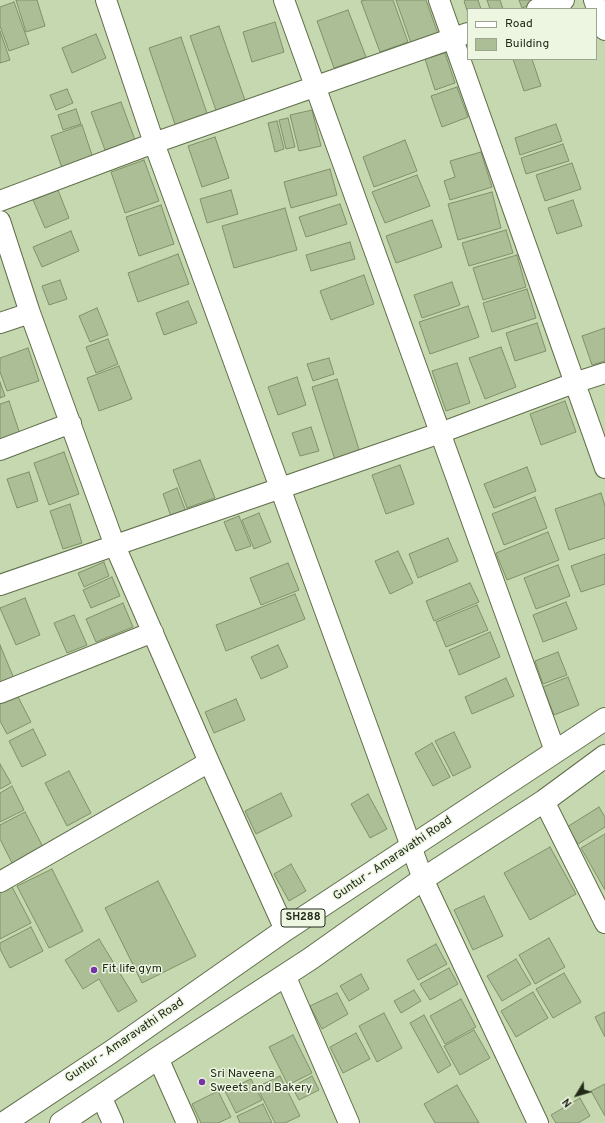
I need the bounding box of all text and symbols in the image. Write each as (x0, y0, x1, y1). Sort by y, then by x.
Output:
legend (467, 8, 597, 60)
text: Road (505, 16, 533, 32)
text: Building (505, 36, 549, 52)
street label: Guntur - Amaravathi Road (331, 814, 455, 904)
road number: SH288 (281, 909, 325, 927)
place label: Fit life gym (102, 963, 162, 977)
marker: Fit life gym (89, 965, 99, 975)
street label: Guntur - Amaravathi Road (63, 996, 187, 1086)
place label: Sri Naveena Sweets and Bakery (210, 1068, 312, 1096)
north arrow (557, 1075, 597, 1115)
marker: Sri Naveena Sweets and Bakery (197, 1077, 207, 1087)
text: N (560, 1095, 575, 1110)

